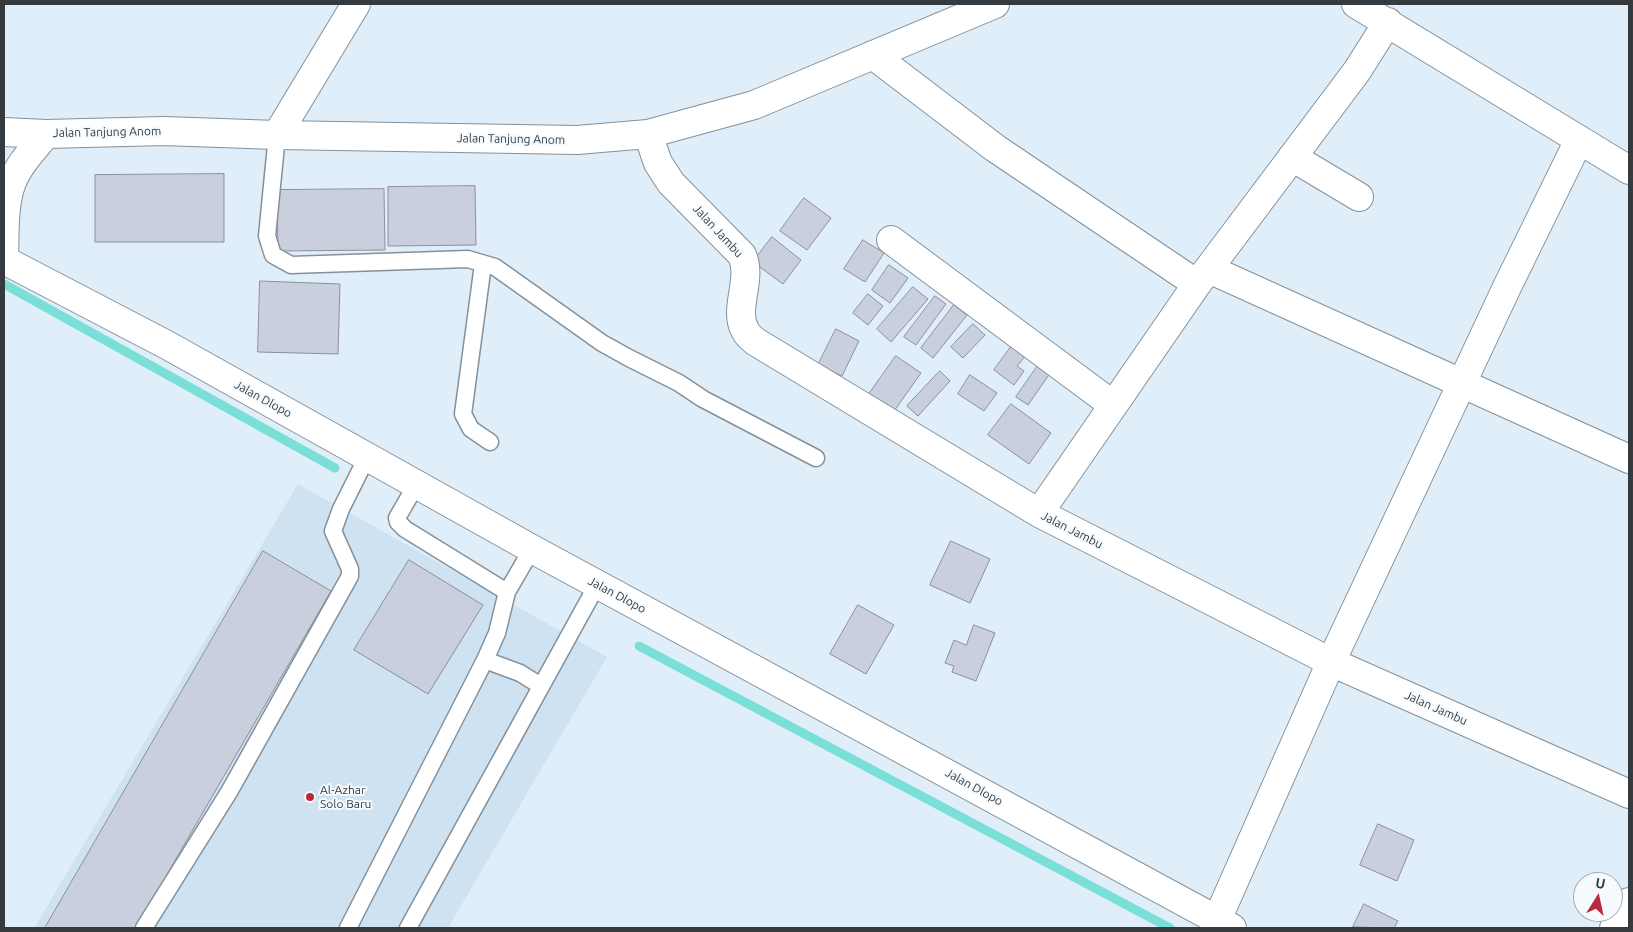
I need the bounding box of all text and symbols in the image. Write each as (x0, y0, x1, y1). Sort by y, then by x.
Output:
street label: Jalan Tanjung Anom (53, 124, 161, 140)
street label: Jalan Tanjung Anom (457, 131, 565, 147)
street label: Jalan Jambu (690, 201, 746, 261)
street label: Jalan Dlopo (232, 377, 294, 421)
street label: Jalan Jambu (1039, 508, 1105, 552)
street label: Jalan Dlopo (586, 574, 648, 616)
street label: Jalan Jambu (1402, 688, 1470, 728)
street label: Jalan Dlopo (943, 765, 1005, 809)
place label: Al-Azhar Solo Baru (320, 783, 371, 811)
marker: Al-Azhar Solo Baru (304, 791, 316, 803)
north arrow (1573, 872, 1623, 922)
text: U (1594, 874, 1607, 892)

